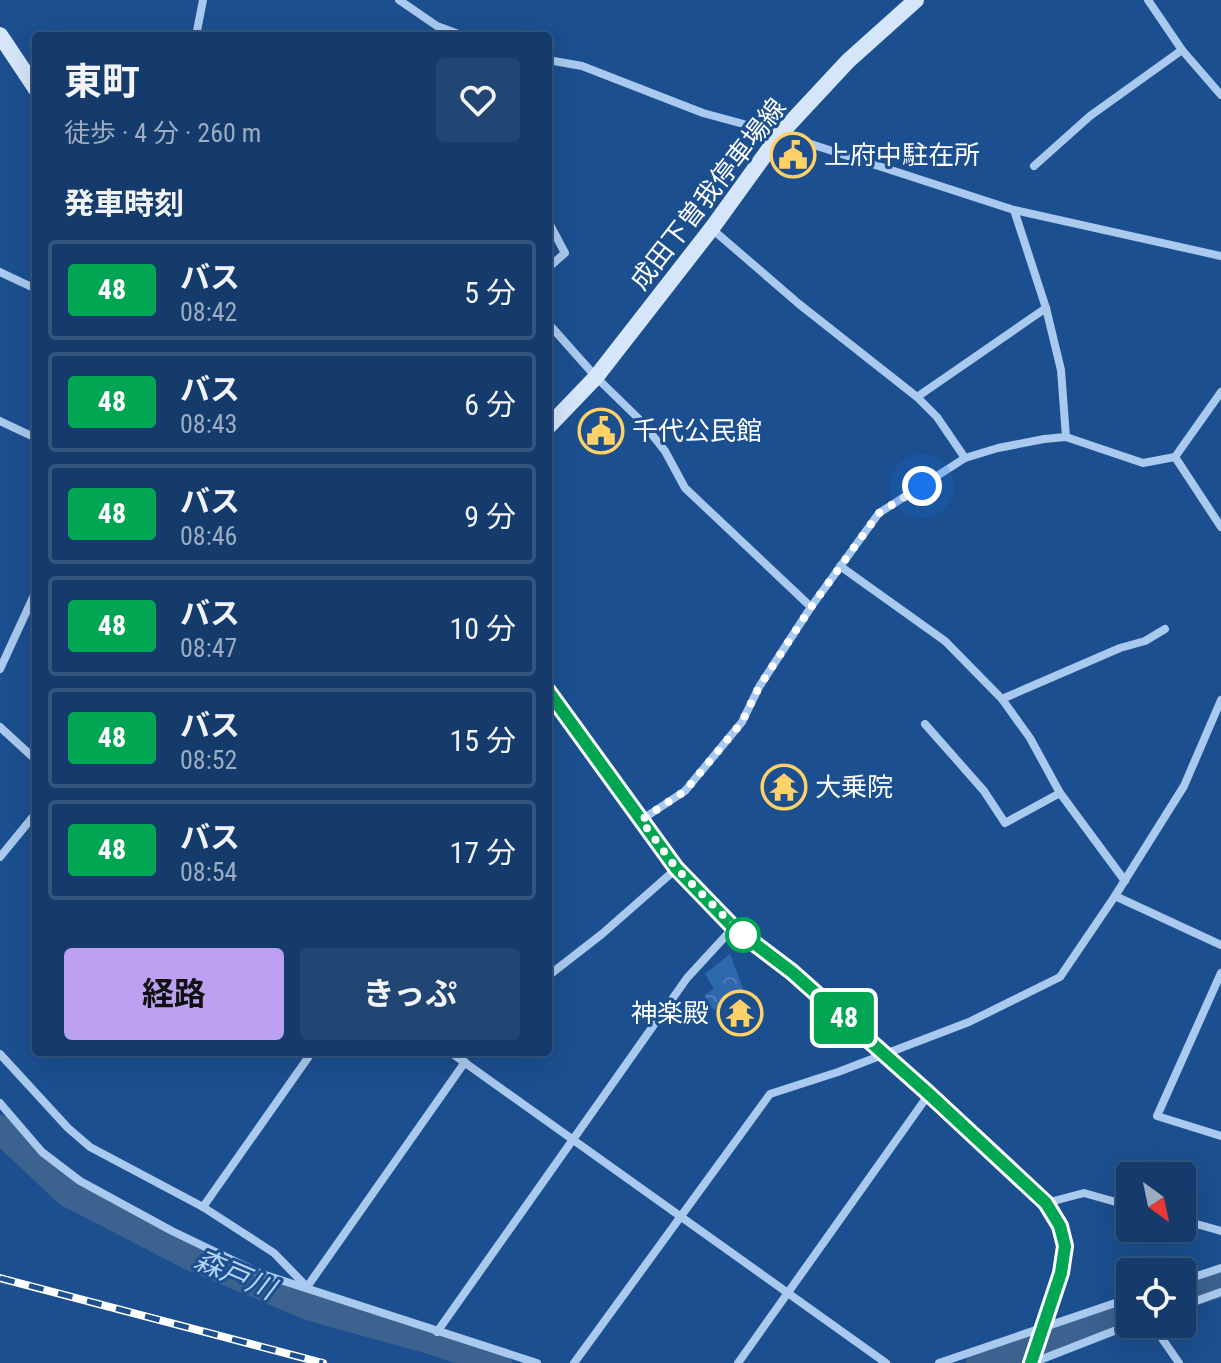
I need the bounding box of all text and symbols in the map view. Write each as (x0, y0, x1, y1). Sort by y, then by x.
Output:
button: heart (436, 58, 520, 142)
text: 東町 (64, 60, 140, 104)
street label: 成田下曽我停車場線 (624, 93, 792, 295)
text: 徒歩 · 4 分 · 260 m (64, 118, 261, 148)
public building icon: 上府中駐在所 (769, 131, 817, 179)
place label: 上府中駐在所 (824, 140, 980, 170)
text: 発車時刻 (64, 186, 184, 221)
text: バス (180, 260, 240, 295)
text: 48 (98, 273, 126, 306)
text: 5 分 (464, 275, 516, 310)
text: 08:42 (180, 297, 237, 327)
text: バス (180, 372, 240, 407)
text: 48 (98, 385, 126, 418)
text: 6 分 (464, 387, 516, 422)
public building icon: 千代公民館 (577, 407, 625, 455)
text: 08:43 (180, 409, 237, 439)
place label: 千代公民館 (632, 416, 762, 446)
your location (902, 466, 942, 506)
text: バス (180, 484, 240, 519)
text: 48 (98, 497, 126, 530)
text: 9 分 (464, 499, 516, 534)
text: 08:46 (180, 521, 237, 551)
text: バス (180, 596, 240, 631)
text: 48 (98, 609, 126, 642)
text: 10 分 (449, 611, 516, 646)
text: 08:47 (180, 633, 237, 663)
text: バス (180, 708, 240, 743)
text: 48 (98, 721, 126, 754)
text: 15 分 (449, 723, 516, 758)
text: 08:52 (180, 745, 237, 775)
temple icon: 大乗院 (760, 763, 808, 811)
place label: 大乗院 (815, 772, 893, 802)
text: バス (180, 820, 240, 855)
text: 48 (98, 833, 126, 866)
text: 17 分 (449, 835, 516, 870)
text: 08:54 (180, 857, 237, 887)
unlabelled marker (726, 918, 760, 952)
button: 経路 (64, 948, 284, 1040)
button: きっぷ (300, 948, 520, 1040)
temple icon: 神楽殿 (716, 989, 764, 1037)
line badge: 48 (808, 992, 880, 1044)
place label: 神楽殿 (631, 998, 709, 1028)
text: 48 (830, 1001, 858, 1034)
north arrow (1116, 1162, 1196, 1242)
map controls (1116, 1162, 1196, 1338)
water label: 森戸川 (190, 1243, 283, 1307)
button: locate (1116, 1258, 1196, 1338)

